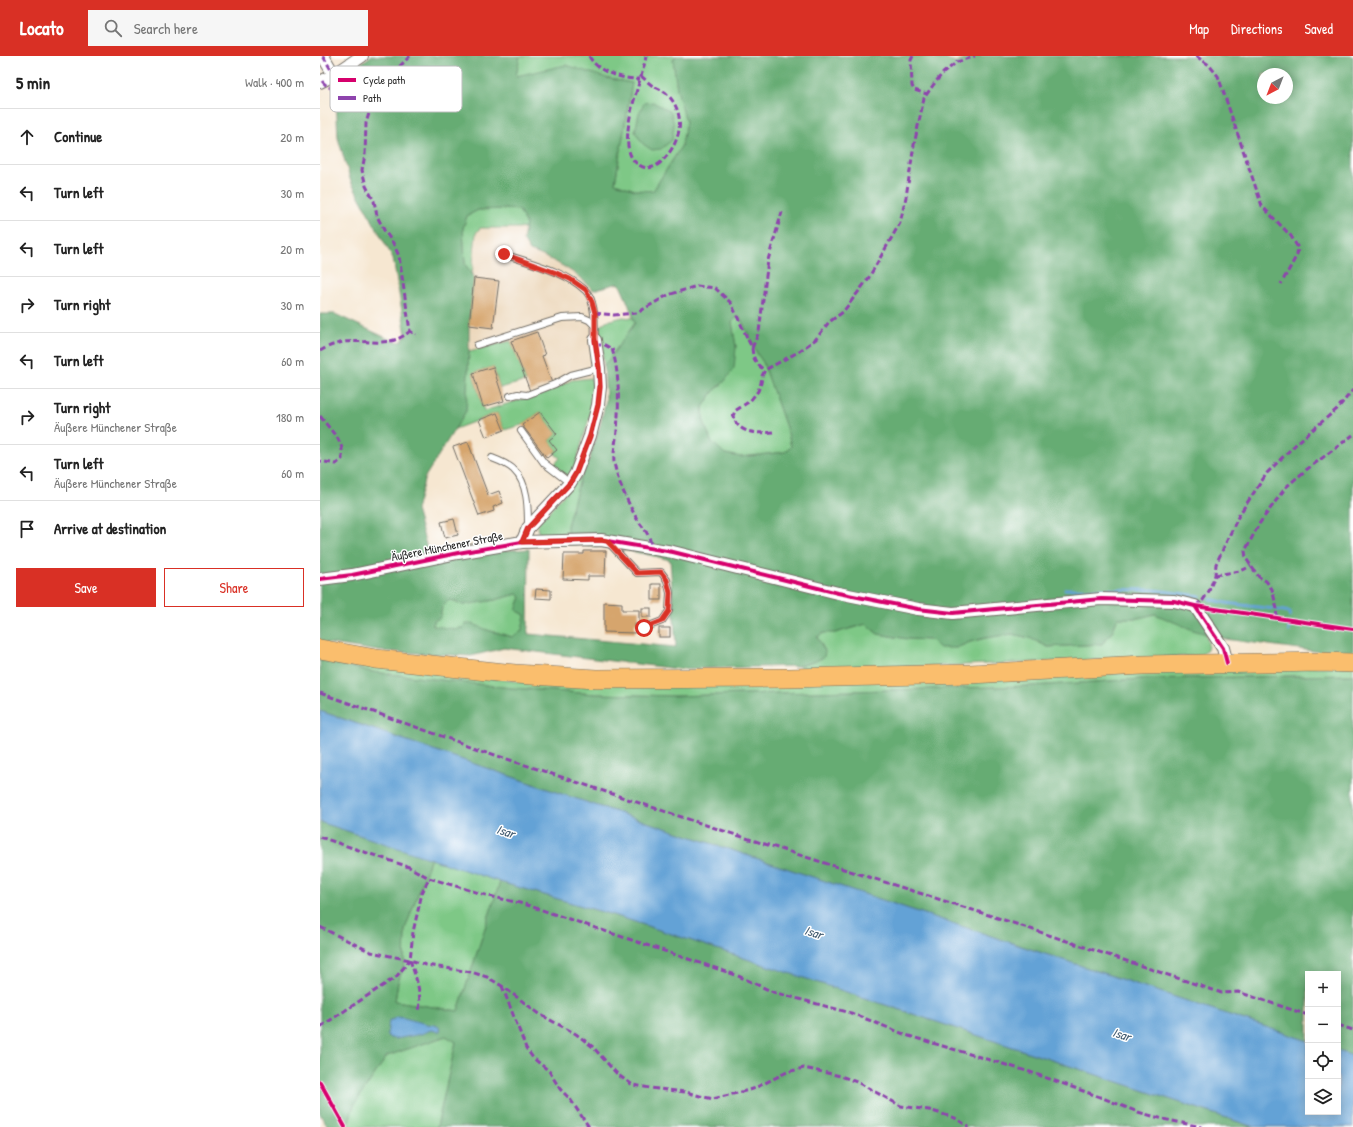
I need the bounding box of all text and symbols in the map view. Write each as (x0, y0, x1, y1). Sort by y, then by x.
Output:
search box (88, 10, 368, 46)
text: Locato (20, 15, 64, 41)
icon: search (102, 17, 124, 39)
text: Search here (134, 18, 198, 39)
text: Map (1189, 19, 1209, 38)
text: Directions (1231, 19, 1282, 38)
text: Saved (1304, 19, 1333, 38)
legend (330, 66, 462, 112)
north arrow (1257, 68, 1293, 104)
text: 5 min (16, 71, 50, 94)
text: Walk · 400 m (245, 73, 304, 91)
text: Cycle path (363, 73, 406, 87)
text: Path (363, 91, 381, 105)
icon: ahead (16, 126, 38, 148)
text: Continue (54, 126, 102, 147)
text: 20 m (280, 128, 304, 146)
icon: left (16, 182, 38, 204)
text: Turn left (54, 182, 104, 203)
text: 30 m (281, 184, 304, 202)
icon: left (16, 238, 38, 260)
text: Turn left (54, 238, 104, 259)
text: 20 m (280, 240, 304, 258)
route end (495, 245, 513, 263)
icon: right (16, 294, 38, 316)
text: Turn right (54, 294, 110, 315)
text: 30 m (281, 296, 304, 314)
icon: left (16, 350, 38, 372)
text: Turn left (54, 350, 104, 371)
text: 60 m (281, 352, 304, 370)
text: Turn right (54, 397, 110, 418)
icon: right (16, 406, 38, 428)
text: 180 m (276, 408, 304, 426)
text: Äußere Münchener Straße (54, 418, 177, 436)
text: Turn left (54, 453, 104, 474)
icon: left (16, 462, 38, 484)
text: 60 m (281, 464, 304, 482)
text: Äußere Münchener Straße (54, 474, 177, 492)
icon: arrive (16, 518, 38, 540)
text: Arrive at destination (54, 518, 166, 539)
street label: Äußere Münchener Straße (390, 527, 505, 565)
button: Save (16, 568, 156, 607)
button: Share (164, 568, 304, 607)
route start (635, 619, 653, 637)
water label: Isar (495, 820, 519, 843)
water label: Isar (803, 921, 827, 944)
map controls (1305, 971, 1341, 1115)
button: + (1305, 971, 1341, 1007)
button: − (1305, 1007, 1341, 1043)
water label: Isar (1111, 1023, 1135, 1046)
button: locate (1305, 1043, 1341, 1079)
button: layers (1305, 1079, 1341, 1115)

